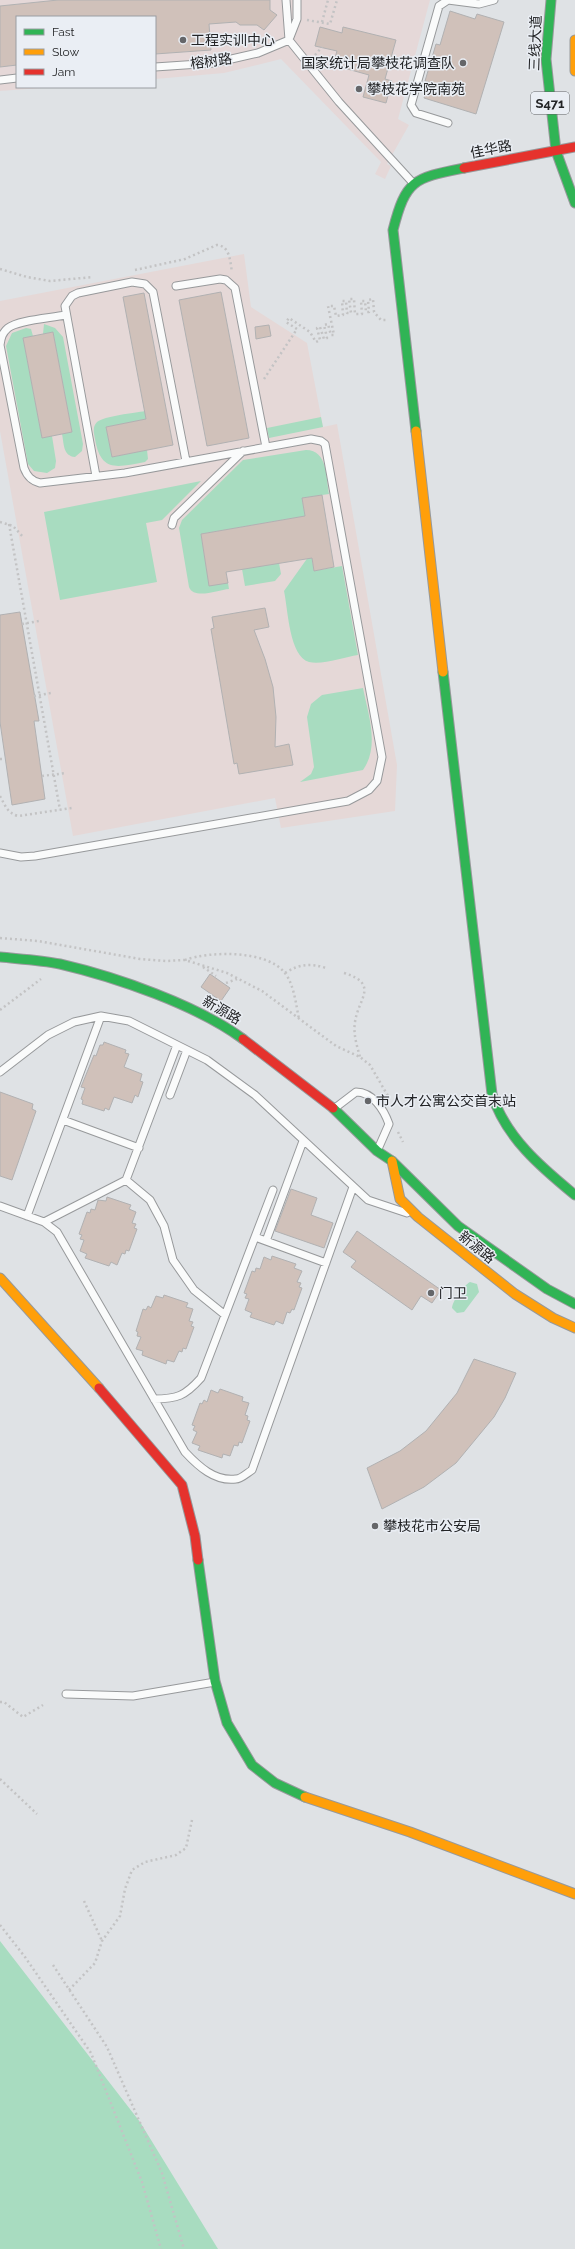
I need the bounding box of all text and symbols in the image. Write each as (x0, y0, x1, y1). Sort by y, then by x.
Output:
street label: 三线大道 (526, 15, 544, 71)
legend (16, 16, 156, 88)
text: Fast (52, 25, 75, 39)
place label: 工程实训中心 (191, 32, 275, 48)
marker: 工程实训中心 (178, 35, 188, 45)
text: Slow (52, 45, 79, 59)
street label: 榕树路 (189, 50, 233, 72)
place label: 国家统计局攀枝花调查队 (301, 55, 455, 71)
marker: 国家统计局攀枝花调查队 (458, 58, 468, 68)
text: Jam (52, 65, 75, 79)
place label: 攀枝花学院南苑 (367, 81, 465, 97)
marker: 攀枝花学院南苑 (354, 84, 364, 94)
road number: S471 (531, 92, 569, 114)
street label: 佳华路 (469, 137, 513, 161)
street label: 新源路 (200, 993, 244, 1027)
place label: 市人才公寓公交首末站 (376, 1093, 516, 1109)
marker: 市人才公寓公交首末站 (363, 1096, 373, 1106)
street label: 新源路 (456, 1228, 498, 1266)
place label: 门卫 (439, 1285, 467, 1301)
marker: 门卫 (426, 1288, 436, 1298)
place label: 攀枝花市公安局 (383, 1518, 481, 1534)
marker: 攀枝花市公安局 (370, 1521, 380, 1531)

